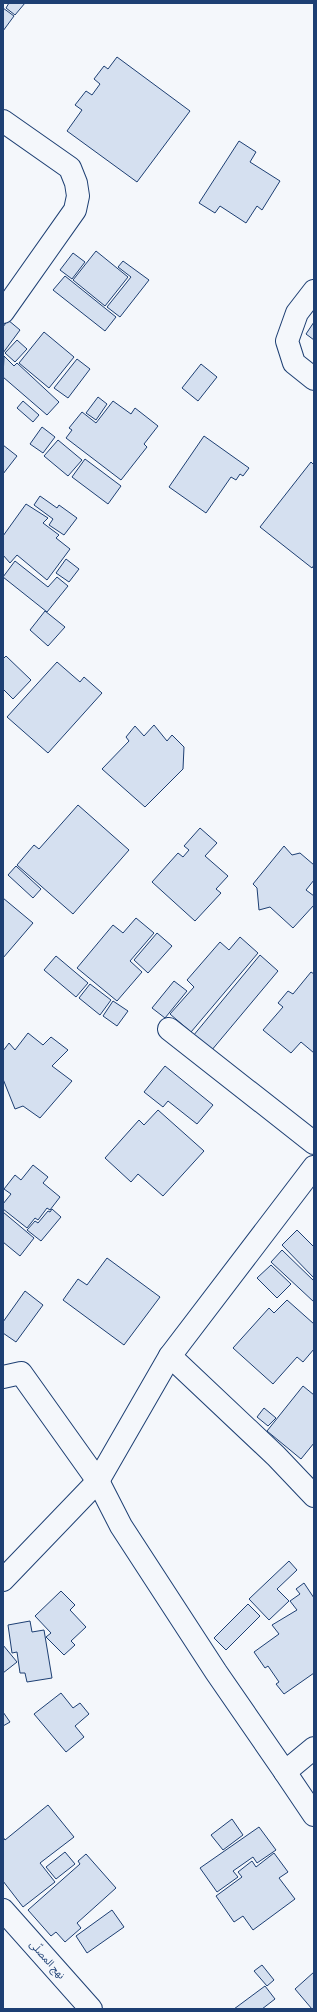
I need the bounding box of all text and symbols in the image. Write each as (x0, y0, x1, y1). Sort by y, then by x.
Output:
street label: نهج المصلّى (26, 1937, 69, 1982)

